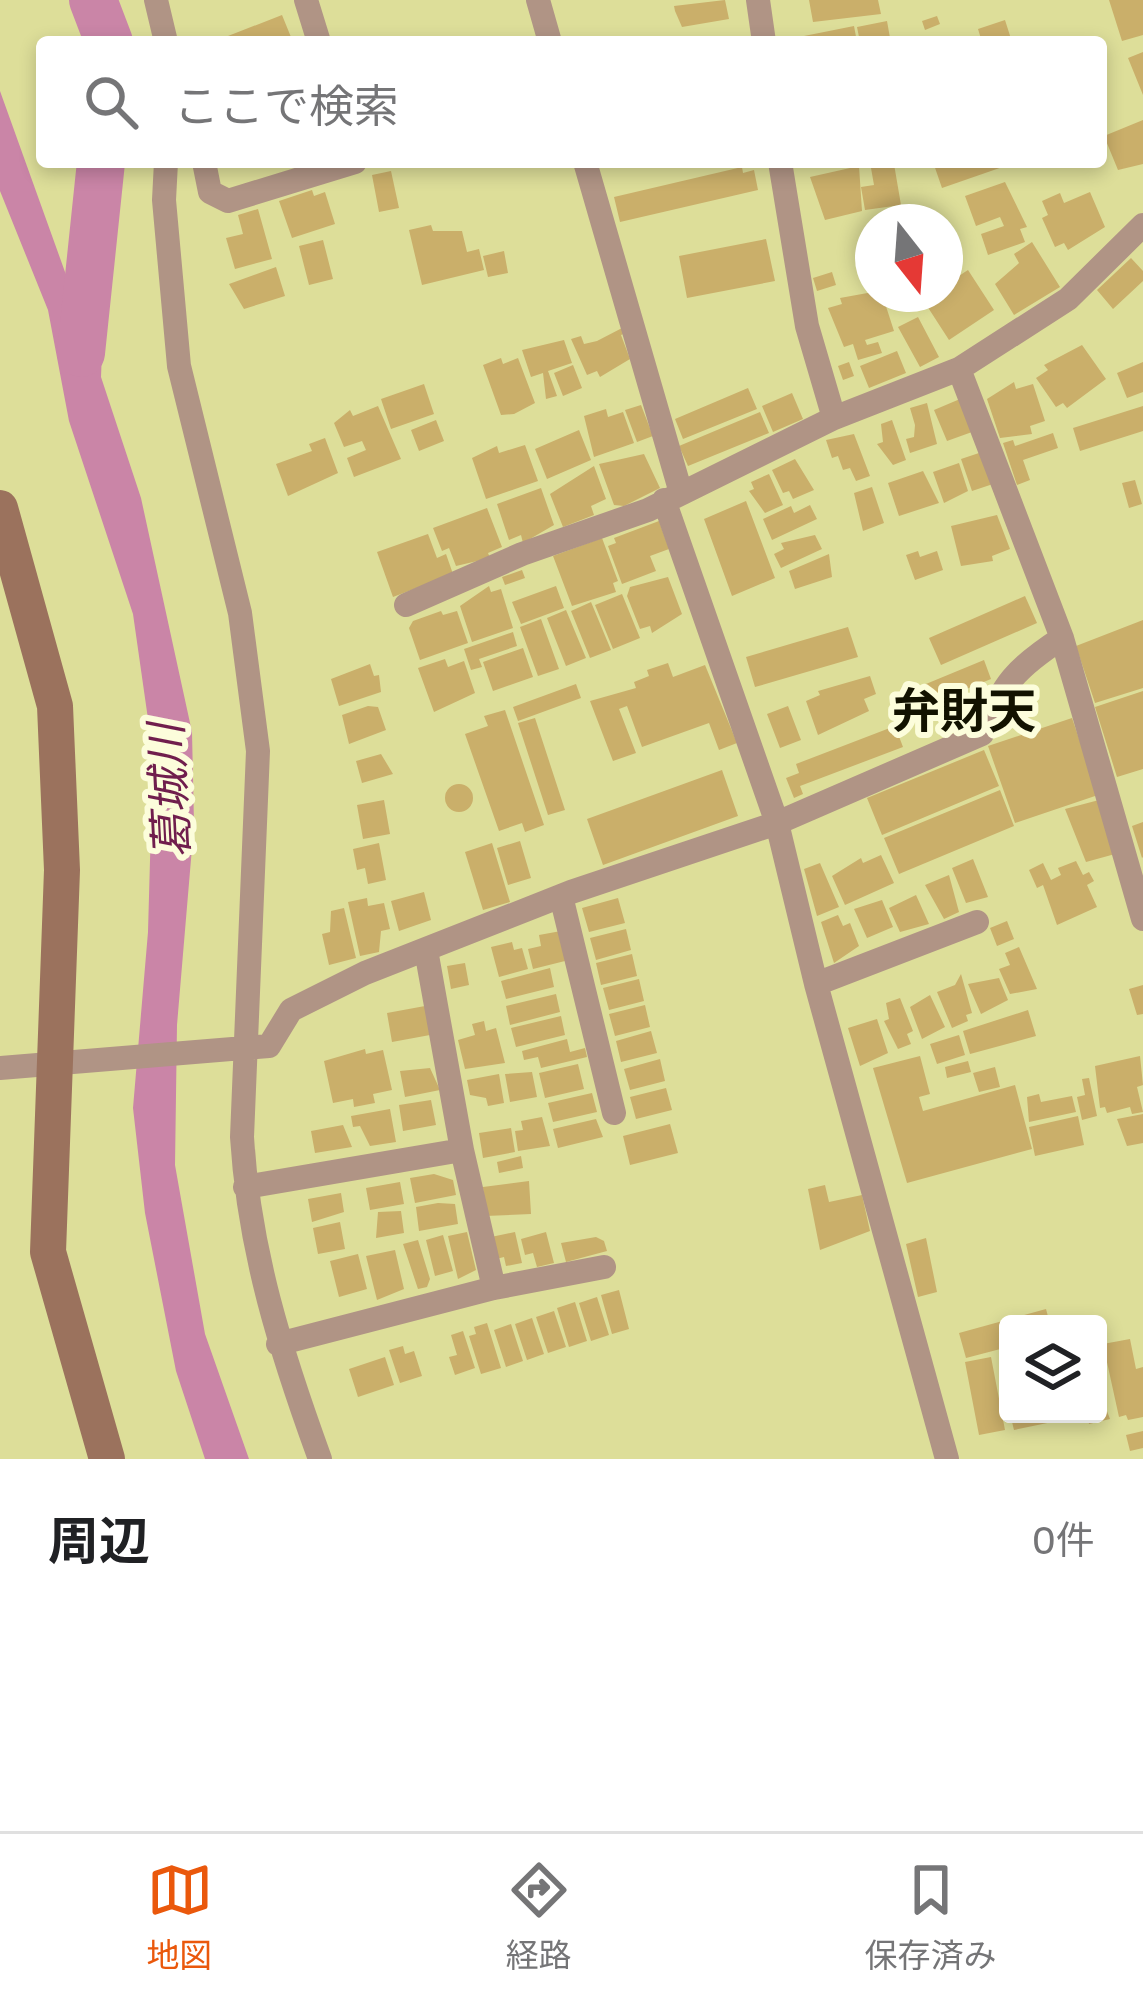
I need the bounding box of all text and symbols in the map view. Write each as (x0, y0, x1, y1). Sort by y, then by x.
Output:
search box (36, 36, 1107, 168)
icon: search (78, 69, 144, 135)
text: ここで検索 (174, 78, 399, 132)
north arrow (855, 204, 963, 312)
district label: 弁財天 (892, 681, 1036, 739)
water label: 葛城川 (137, 718, 198, 860)
map controls (999, 1315, 1107, 1423)
button: layers (999, 1315, 1107, 1423)
text: 周辺 (48, 1509, 150, 1570)
text: 0件 (1032, 1516, 1095, 1563)
tab: 地図 (147, 1857, 213, 1977)
tab: 経路 (506, 1857, 572, 1977)
tab: 保存済み (865, 1857, 997, 1977)

